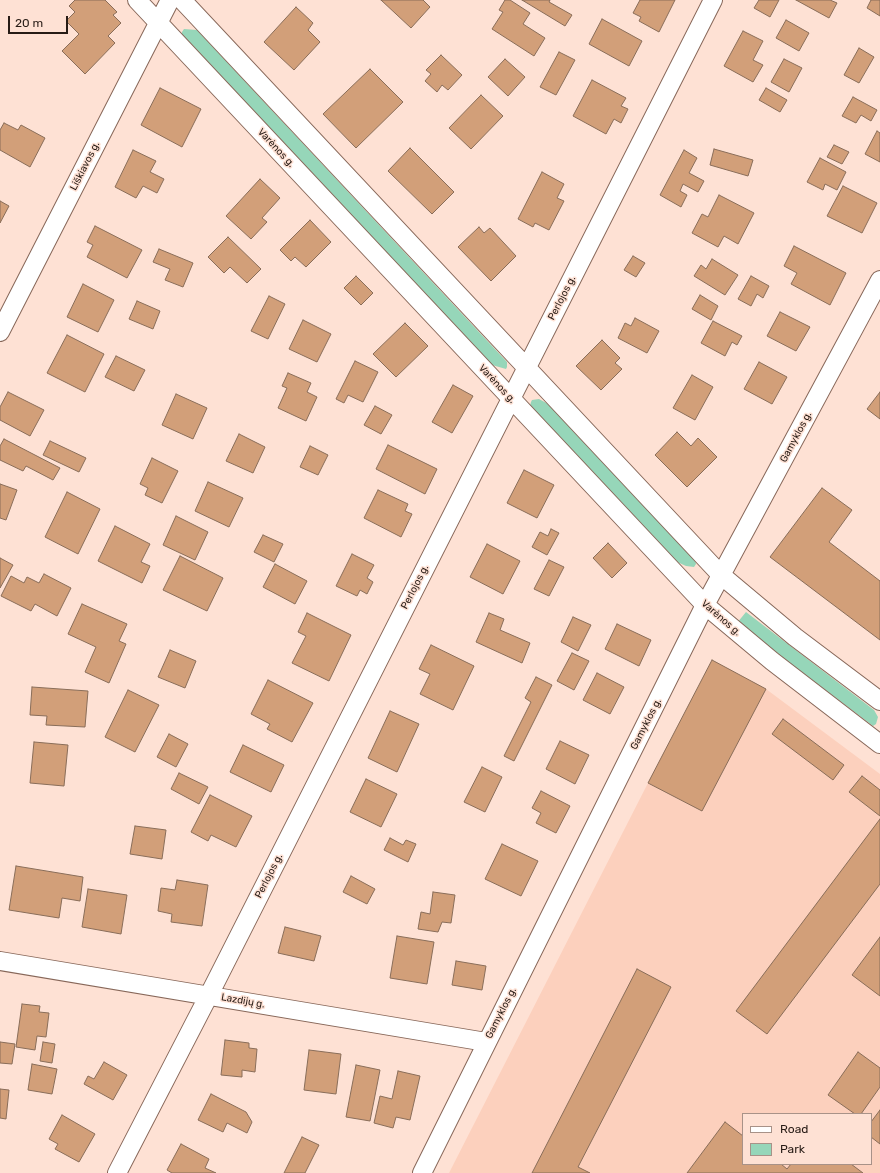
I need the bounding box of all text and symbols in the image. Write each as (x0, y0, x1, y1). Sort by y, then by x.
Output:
scale bar (10, 8, 70, 34)
text: 20 m (15, 16, 43, 30)
street label: Varėnos g. (255, 126, 297, 170)
street label: Liškiavos g. (68, 140, 102, 192)
street label: Perlojos g. (546, 274, 578, 322)
street label: Varėnos g. (476, 362, 518, 406)
street label: Gamyklos g. (778, 409, 814, 465)
street label: Perlojos g. (399, 563, 431, 611)
street label: Varėnos g. (699, 598, 743, 638)
street label: Gamyklos g. (628, 696, 664, 752)
street label: Perlojos g. (253, 852, 285, 900)
street label: Gamyklos g. (483, 985, 519, 1041)
street label: Lazdijų g. (220, 991, 266, 1011)
legend (742, 1113, 872, 1165)
text: Road (780, 1122, 808, 1136)
text: Park (780, 1142, 805, 1156)

